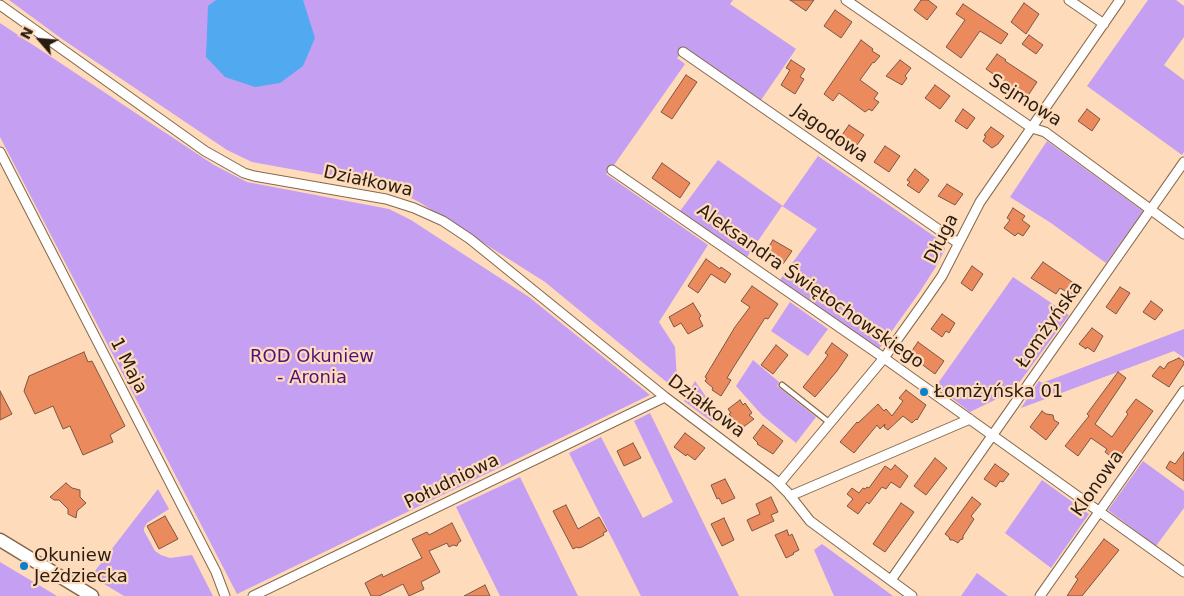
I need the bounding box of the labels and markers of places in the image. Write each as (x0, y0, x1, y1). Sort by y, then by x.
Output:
place label: Łomżyńska 01 (934, 381, 1063, 403)
marker: Łomżyńska 01 (918, 386, 930, 398)
place label: Okuniew Jeździecka (34, 545, 128, 588)
marker: Okuniew Jeździecka (18, 560, 30, 572)

